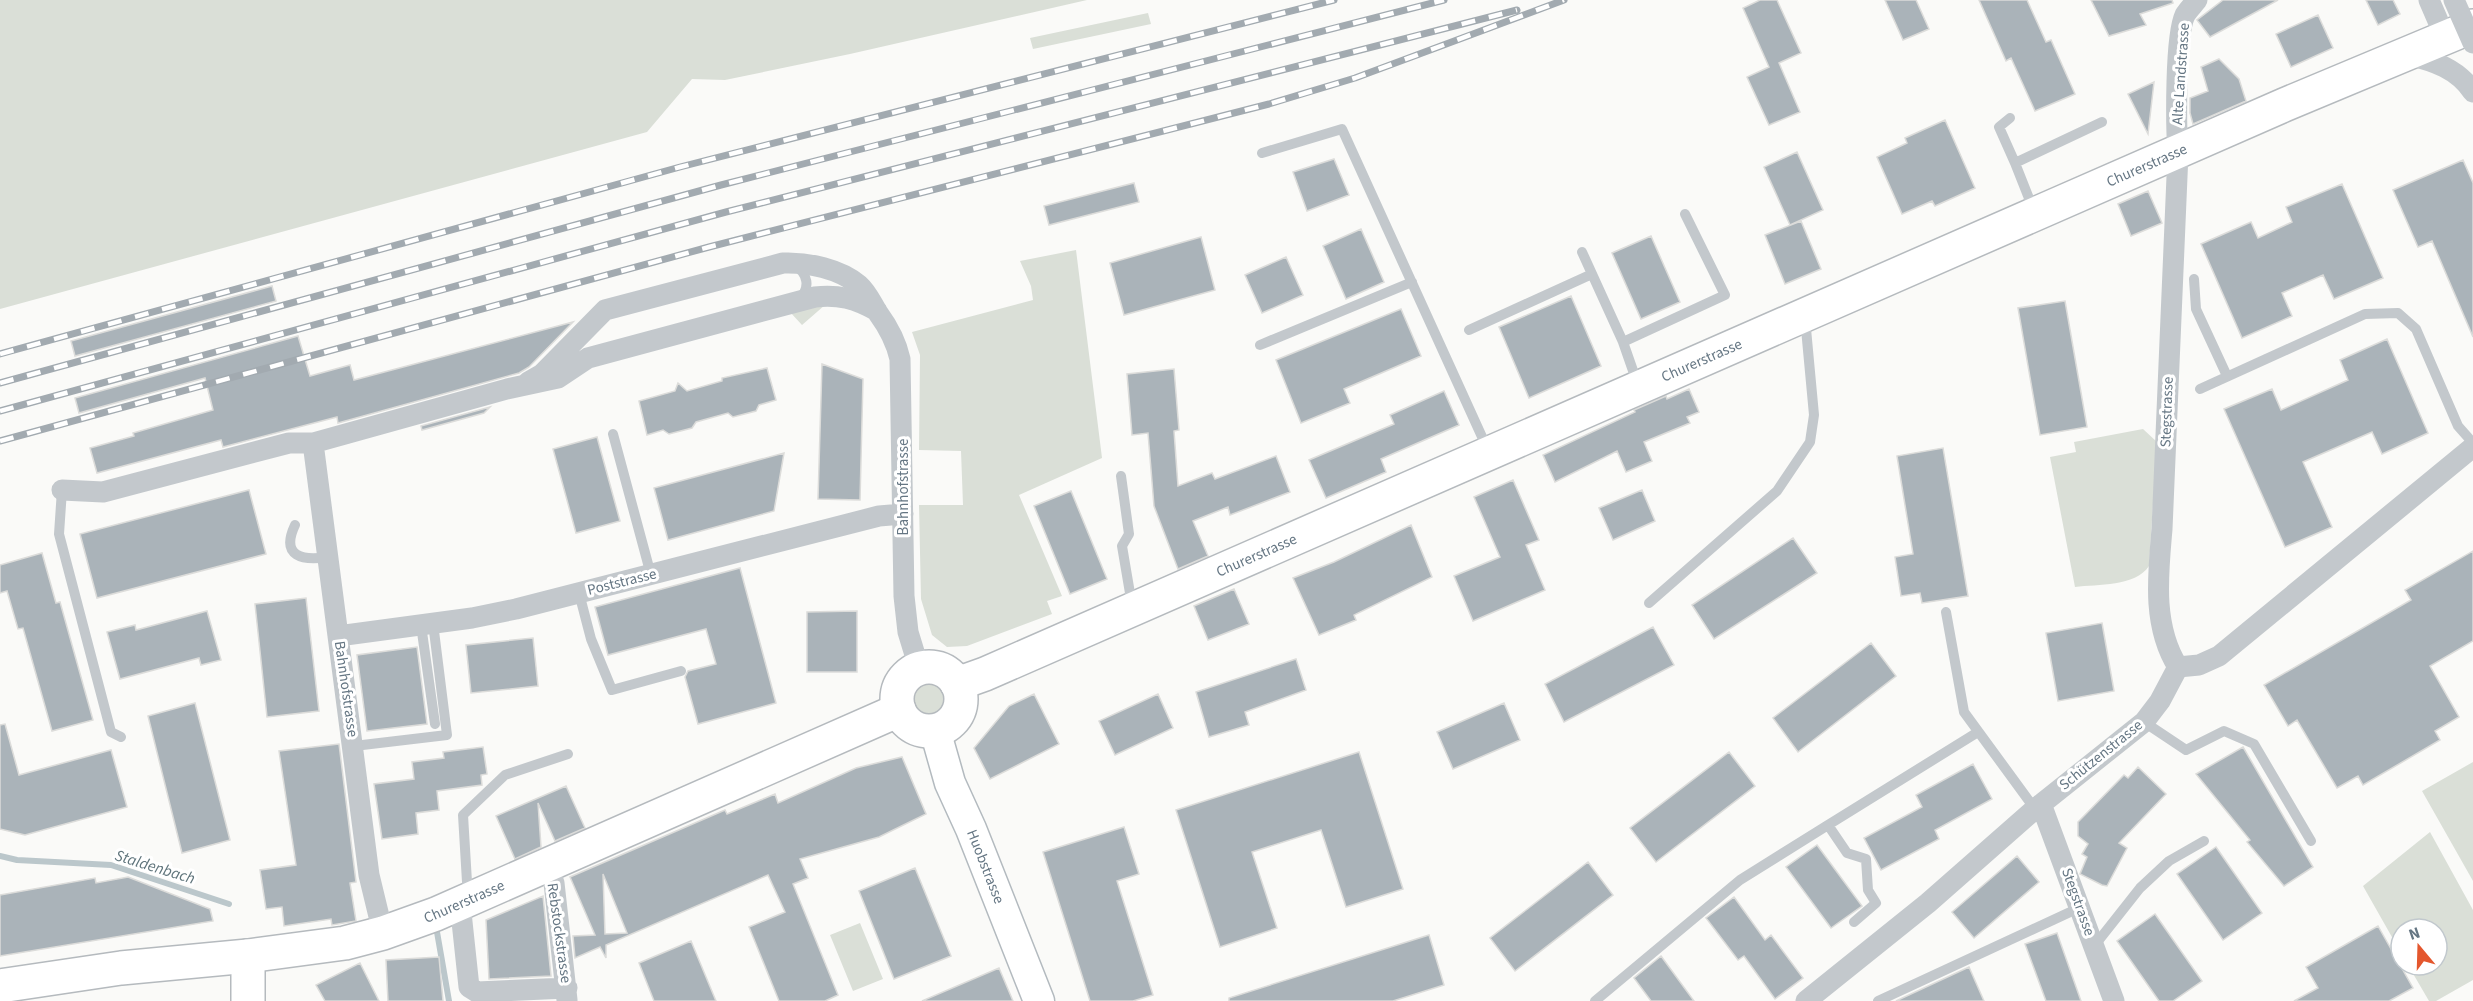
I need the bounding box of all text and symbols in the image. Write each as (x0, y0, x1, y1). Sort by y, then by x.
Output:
street label: Alte Landstrasse (2167, 22, 2195, 126)
street label: Churerstrasse (2103, 138, 2190, 192)
street label: Churerstrasse (1658, 333, 1745, 387)
street label: Stegstrasse (2155, 376, 2179, 448)
street label: Bahnhofstrasse (893, 439, 914, 535)
street label: Churerstrasse (1213, 528, 1300, 582)
street label: Poststrasse (585, 563, 659, 601)
street label: Bahnhofstrasse (329, 640, 363, 738)
street label: Schützenstrasse (2055, 715, 2147, 795)
street label: Huobstrasse (962, 826, 1010, 907)
water label: Staldenbach (112, 844, 198, 890)
street label: Stegstrasse (2056, 865, 2100, 939)
street label: Churerstrasse (421, 875, 508, 928)
street label: Rebstockstrasse (542, 882, 576, 984)
north arrow (2389, 917, 2449, 977)
text: N (2406, 922, 2423, 946)

